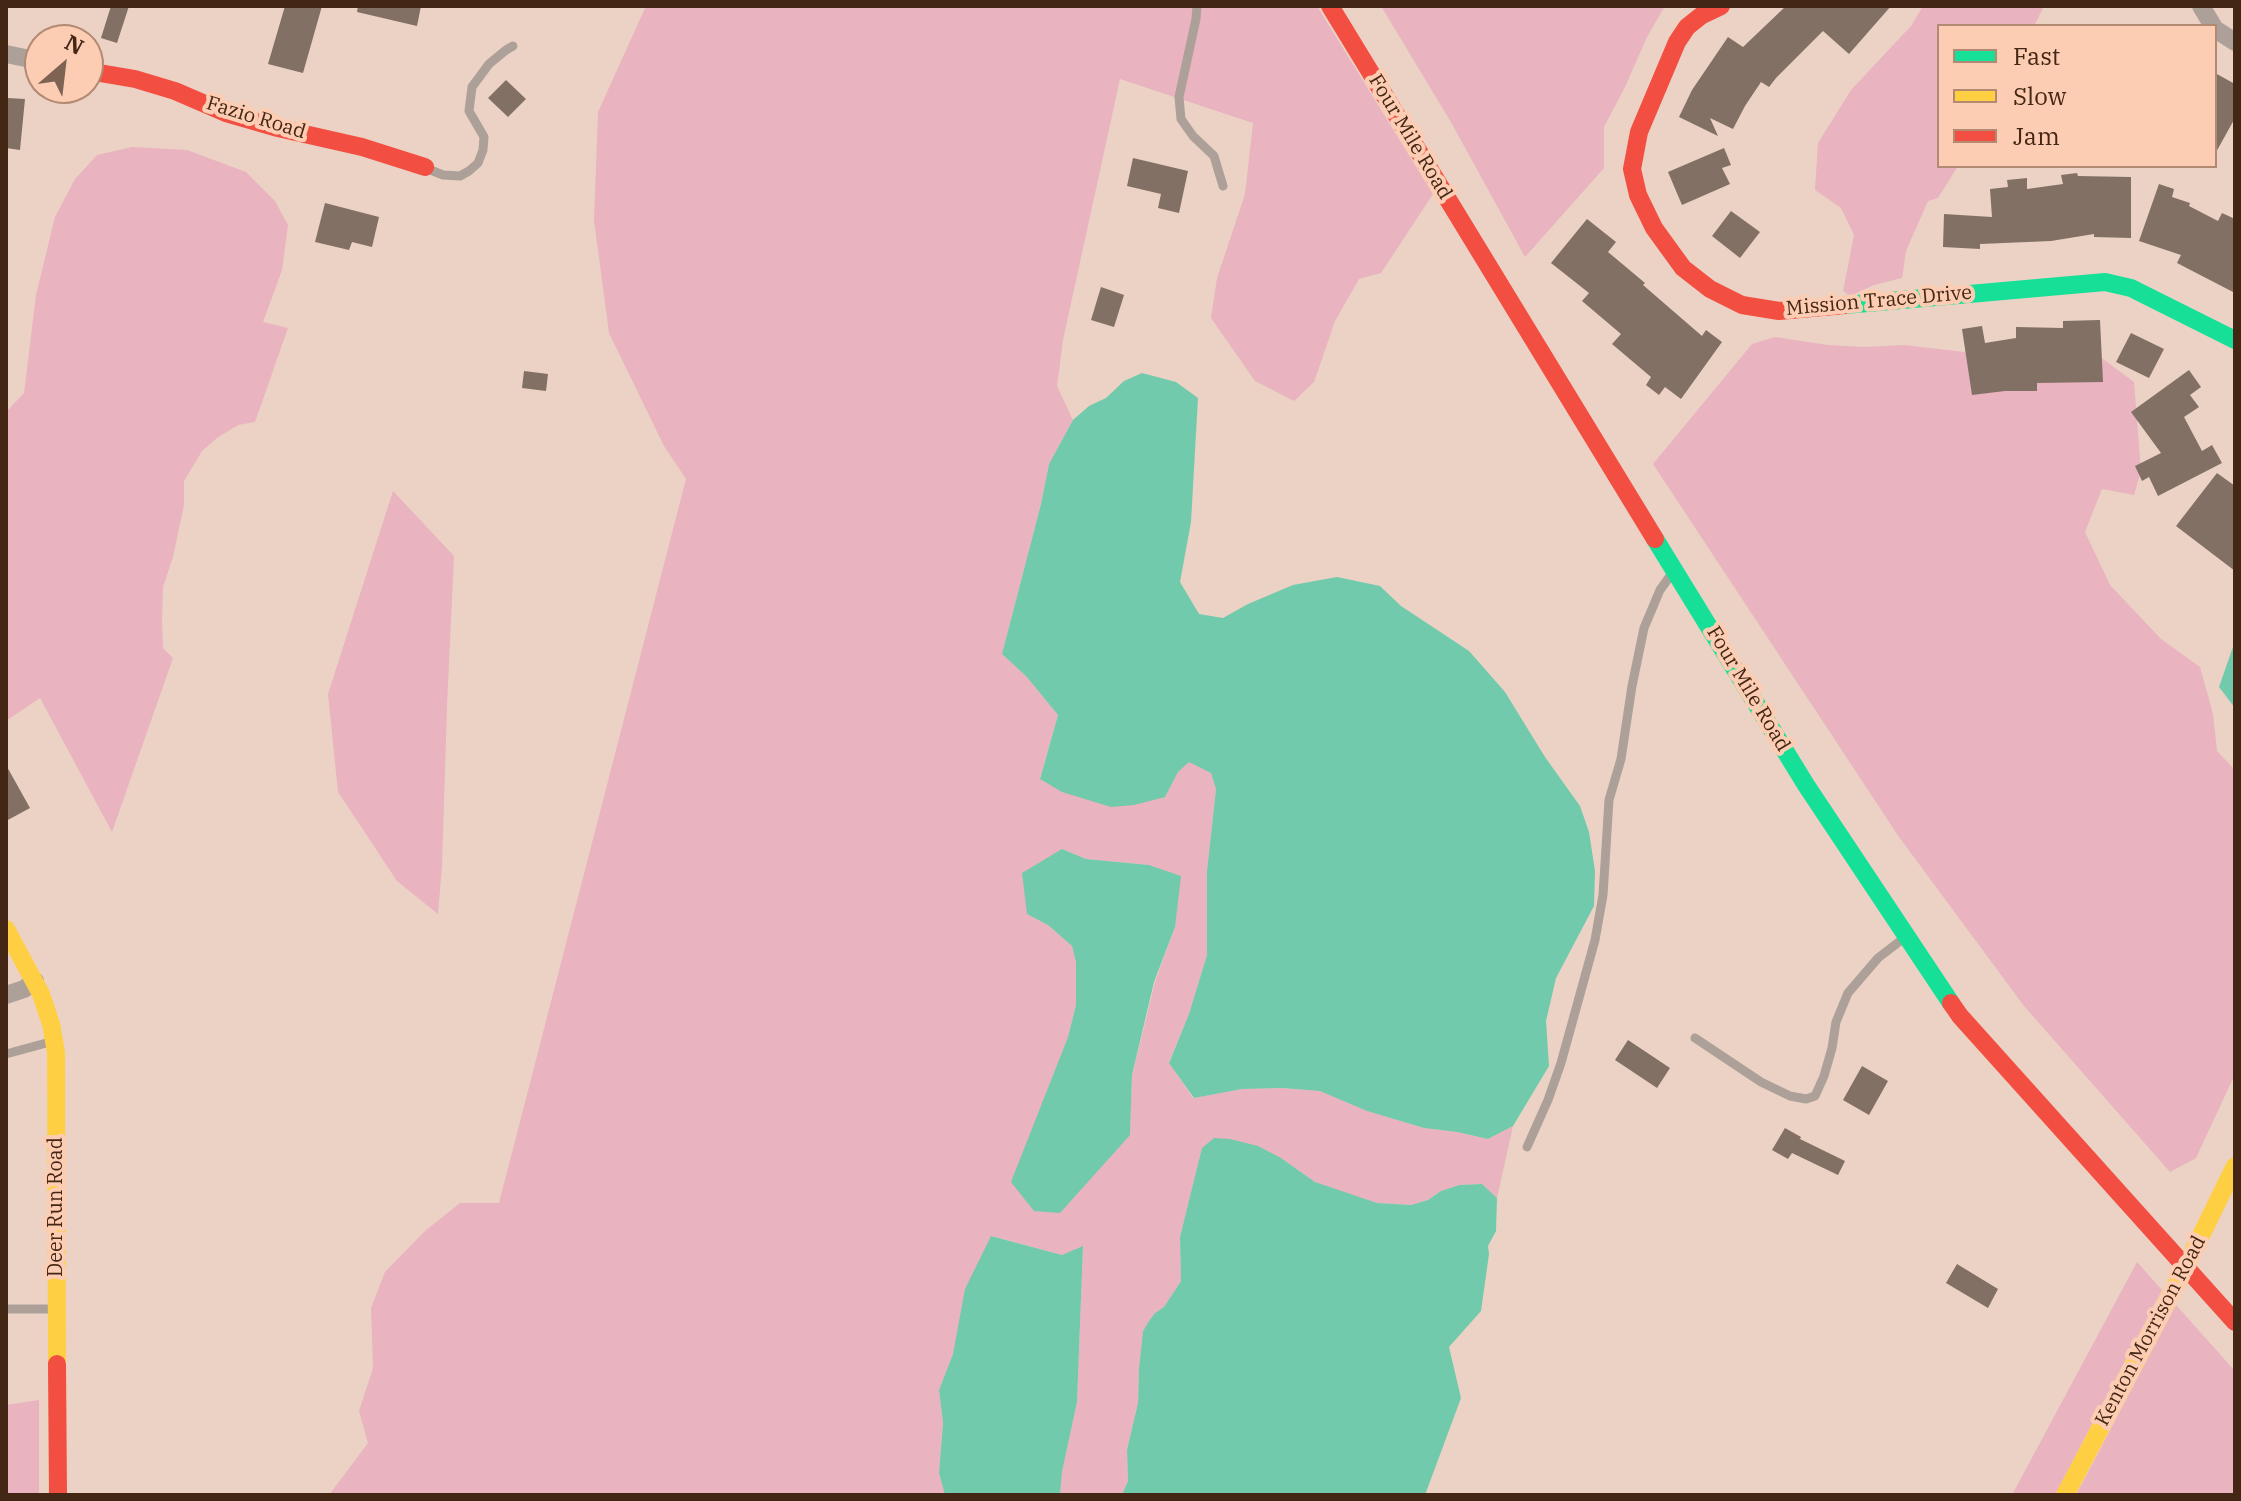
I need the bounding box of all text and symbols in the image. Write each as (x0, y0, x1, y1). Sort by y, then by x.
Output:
north arrow (24, 24, 104, 104)
legend (1937, 24, 2217, 168)
text: N (60, 27, 89, 61)
text: Fast (2013, 40, 2060, 72)
street label: Four Mile Road (1363, 70, 1457, 204)
text: Slow (2013, 80, 2066, 112)
street label: Fazio Road (203, 92, 309, 144)
text: Jam (2013, 120, 2060, 152)
street label: Mission Trace Drive (1785, 281, 1973, 321)
street label: Four Mile Road (1701, 622, 1795, 756)
street label: Deer Run Road (44, 1137, 68, 1277)
street label: Kenton Morrison Road (2091, 1232, 2211, 1430)

